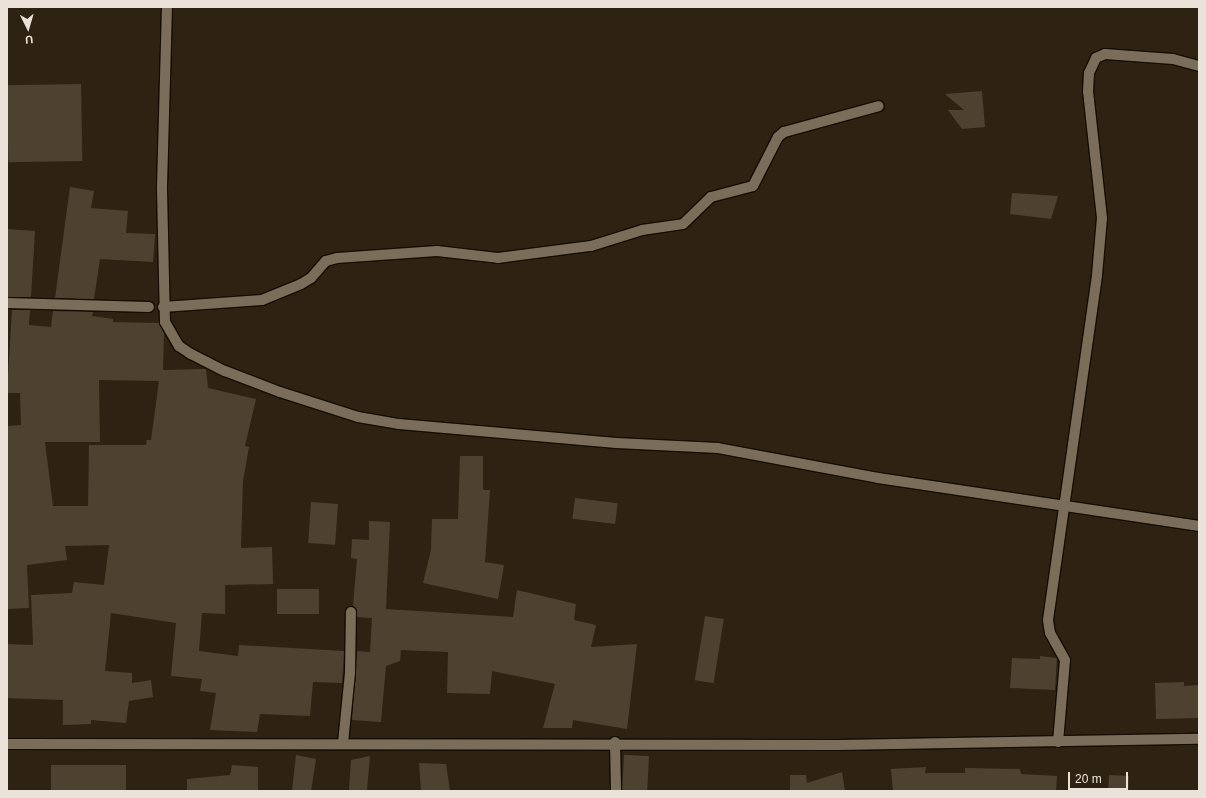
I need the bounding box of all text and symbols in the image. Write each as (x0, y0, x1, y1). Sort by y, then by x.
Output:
north arrow (8, 8, 48, 48)
text: U (25, 34, 34, 46)
scale bar (1070, 764, 1130, 790)
text: 20 m (1075, 772, 1102, 786)

